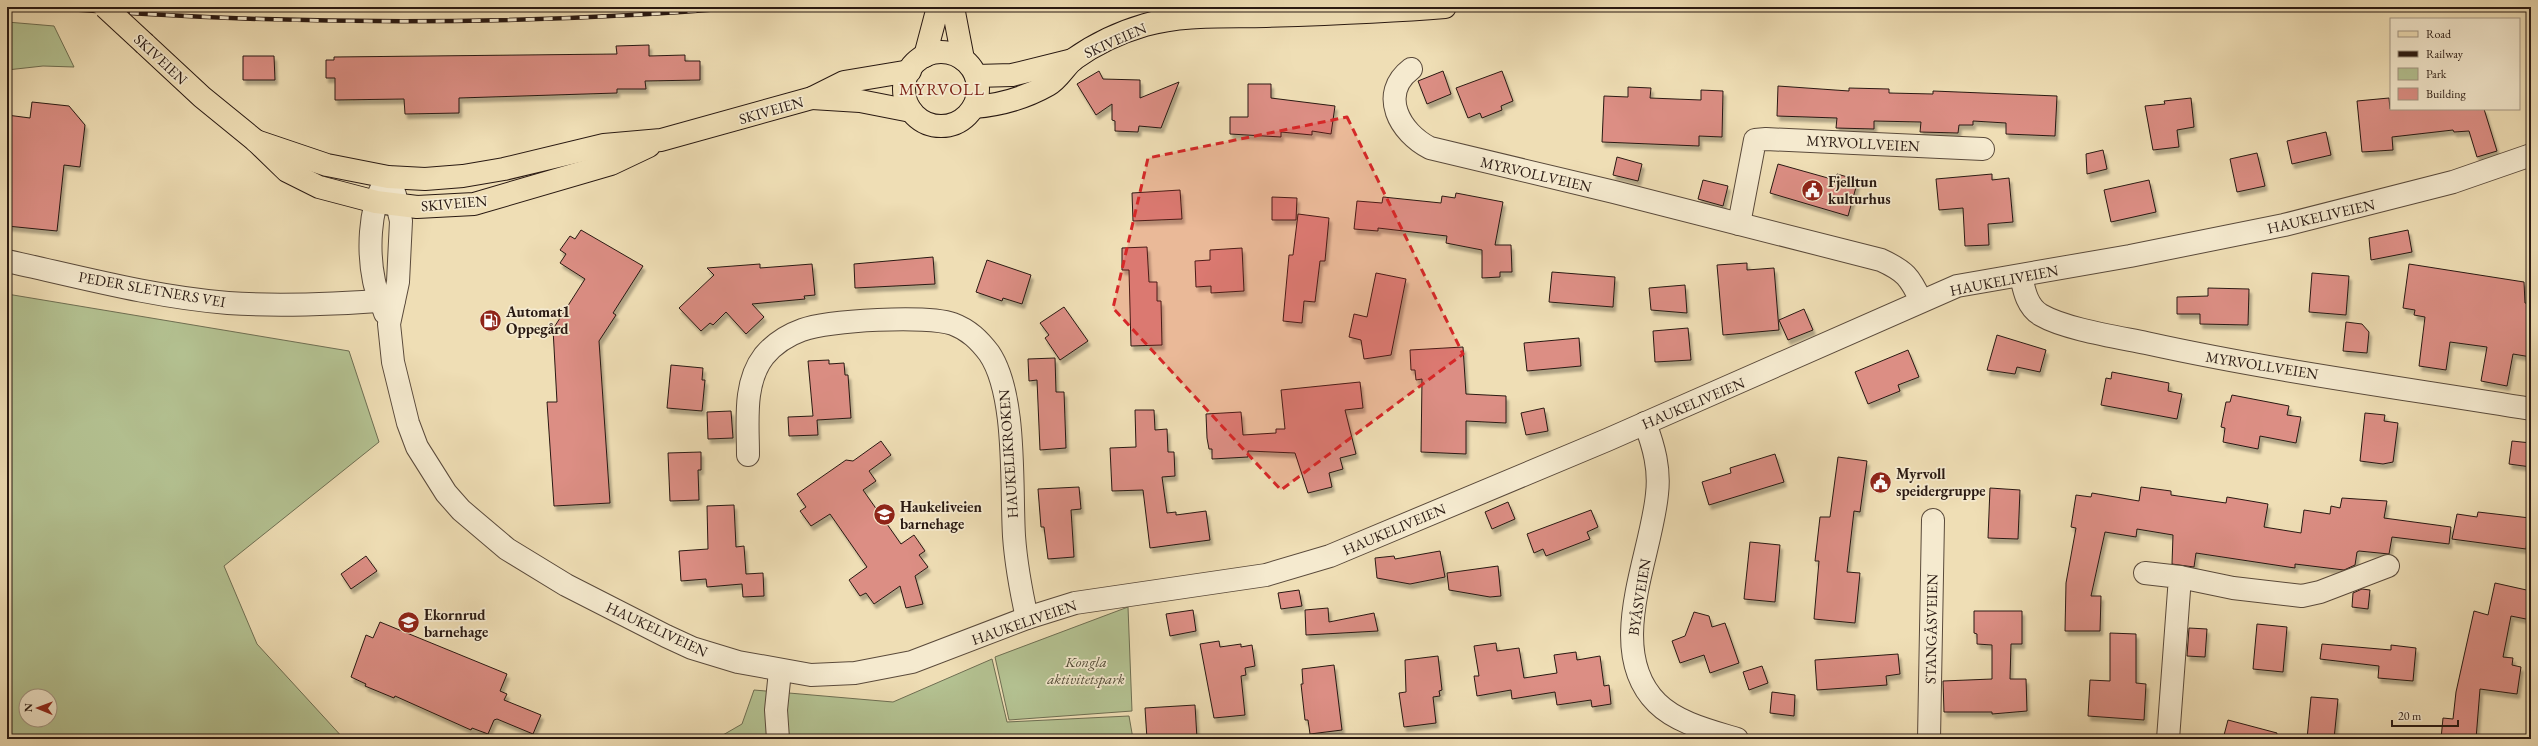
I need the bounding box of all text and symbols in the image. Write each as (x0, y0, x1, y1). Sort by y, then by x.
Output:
street label: SKIVEIEN (1081, 18, 1149, 62)
legend (2390, 18, 2520, 110)
text: Road (2426, 26, 2452, 42)
street label: SKIVEIEN (130, 29, 192, 89)
text: Railway (2426, 46, 2464, 62)
text: Park (2426, 66, 2447, 82)
district label: MYRVOLL (899, 78, 985, 100)
text: Building (2426, 86, 2467, 102)
street label: SKIVEIEN (737, 92, 806, 128)
street label: MYRVOLLVEIEN (1806, 131, 1920, 155)
street label: MYRVOLLVEIEN (1478, 152, 1594, 196)
place label: Fjelltun kulturhus (1828, 172, 1891, 208)
public building icon: Fjelltun kulturhus (1800, 177, 1826, 203)
street label: SKIVEIEN (420, 191, 488, 215)
street label: HAUKELIVEIEN (2265, 194, 2377, 238)
street label: HAUKELIVEIEN (1948, 260, 2060, 300)
street label: PEDER SLETNERS VEI (77, 267, 227, 311)
place label: Automat1 Oppegård (505, 302, 570, 338)
fuel station icon: Automat1 Oppegård (477, 307, 503, 333)
street label: MYRVOLLVEIEN (2204, 347, 2320, 383)
street label: HAUKELIVEIEN (1639, 373, 1747, 433)
street label: HAUKELIKROKEN (994, 389, 1022, 519)
place label: Myrvoll speidergruppe (1896, 464, 1986, 500)
public building icon: Myrvoll speidergruppe (1867, 469, 1893, 495)
place label: Haukeliveien barnehage (900, 497, 983, 533)
street label: HAUKELIVEIEN (1340, 499, 1448, 559)
school or university icon: Haukeliveien barnehage (871, 502, 897, 528)
street label: BYÅSVEIEN (1624, 557, 1654, 637)
street label: STANGÅSVEIEN (1921, 574, 1941, 684)
street label: HAUKELIVEIEN (969, 595, 1079, 649)
street label: HAUKELIVEIEN (603, 597, 711, 661)
place label: Ekornrud barnehage (424, 605, 488, 641)
school or university icon: Ekornrud barnehage (396, 610, 422, 636)
park label: Kongla aktivitetspark (1046, 652, 1125, 688)
north arrow (18, 688, 58, 728)
scale bar (2392, 702, 2458, 728)
text: N (21, 703, 35, 712)
text: 20 m (2398, 708, 2422, 724)

